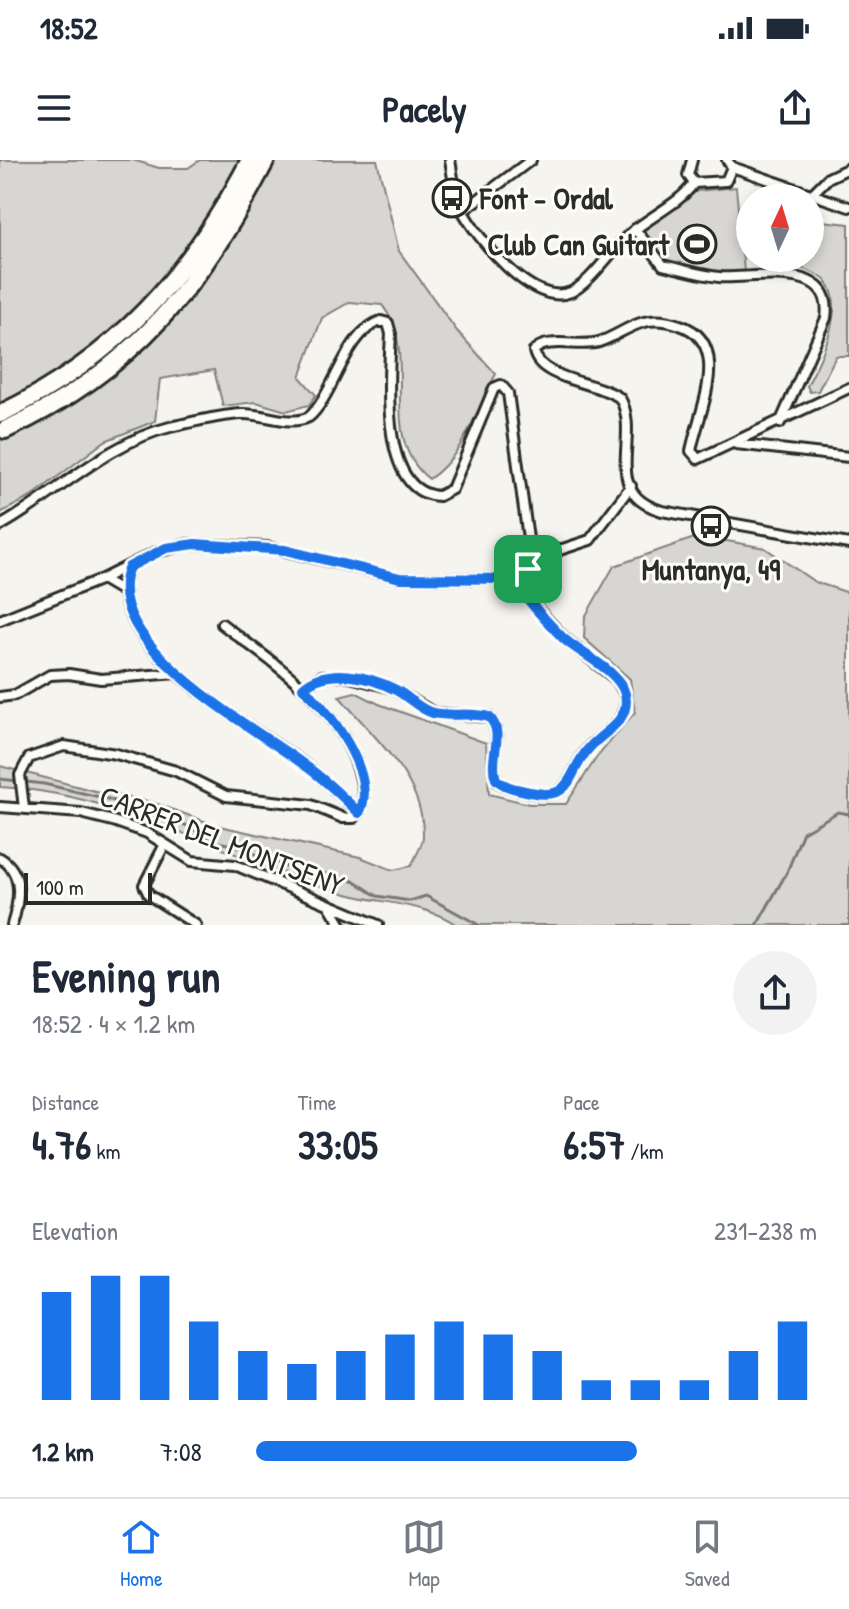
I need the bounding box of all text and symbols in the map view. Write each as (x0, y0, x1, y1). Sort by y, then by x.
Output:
text: 18:52 (40, 8, 98, 48)
text: Pacely (382, 84, 467, 133)
icon: menu (32, 86, 76, 130)
icon: share (773, 86, 817, 130)
bus stop icon: Font - Ordal (431, 177, 473, 219)
place label: Font - Ordal (479, 178, 614, 218)
north arrow (736, 184, 824, 272)
map controls (736, 184, 824, 272)
sports icon: Club Can Guitart (676, 223, 718, 265)
place label: Club Can Guitart (488, 224, 671, 264)
bus stop icon: Muntanya, 49 (690, 505, 732, 547)
pin (494, 535, 562, 603)
icon: arrive (506, 547, 550, 591)
place label: Muntanya, 49 (642, 549, 780, 590)
street label: CARRER DEL MONTSENY (94, 775, 350, 905)
scale bar (24, 869, 152, 905)
text: 100 m (36, 872, 84, 902)
text: Evening run (32, 946, 220, 1006)
button: share (733, 951, 817, 1035)
text: 18:52 · 4 × 1.2 km (32, 1006, 195, 1041)
text: Distance (32, 1087, 99, 1117)
text: Time (298, 1087, 337, 1117)
text: Pace (563, 1087, 600, 1117)
text: 4.76 (32, 1117, 91, 1171)
text: 33:05 (298, 1117, 378, 1171)
text: 6:57 (563, 1117, 625, 1171)
text: km (91, 1136, 120, 1166)
text: /km (625, 1136, 664, 1166)
text: Elevation (32, 1213, 118, 1248)
text: 231–238 m (714, 1213, 817, 1248)
text: 1.2 km (32, 1434, 94, 1469)
text: 7:08 (160, 1434, 202, 1469)
tab: Home (119, 1515, 163, 1593)
tab: Map (402, 1515, 446, 1593)
tab: Saved (685, 1515, 730, 1593)

